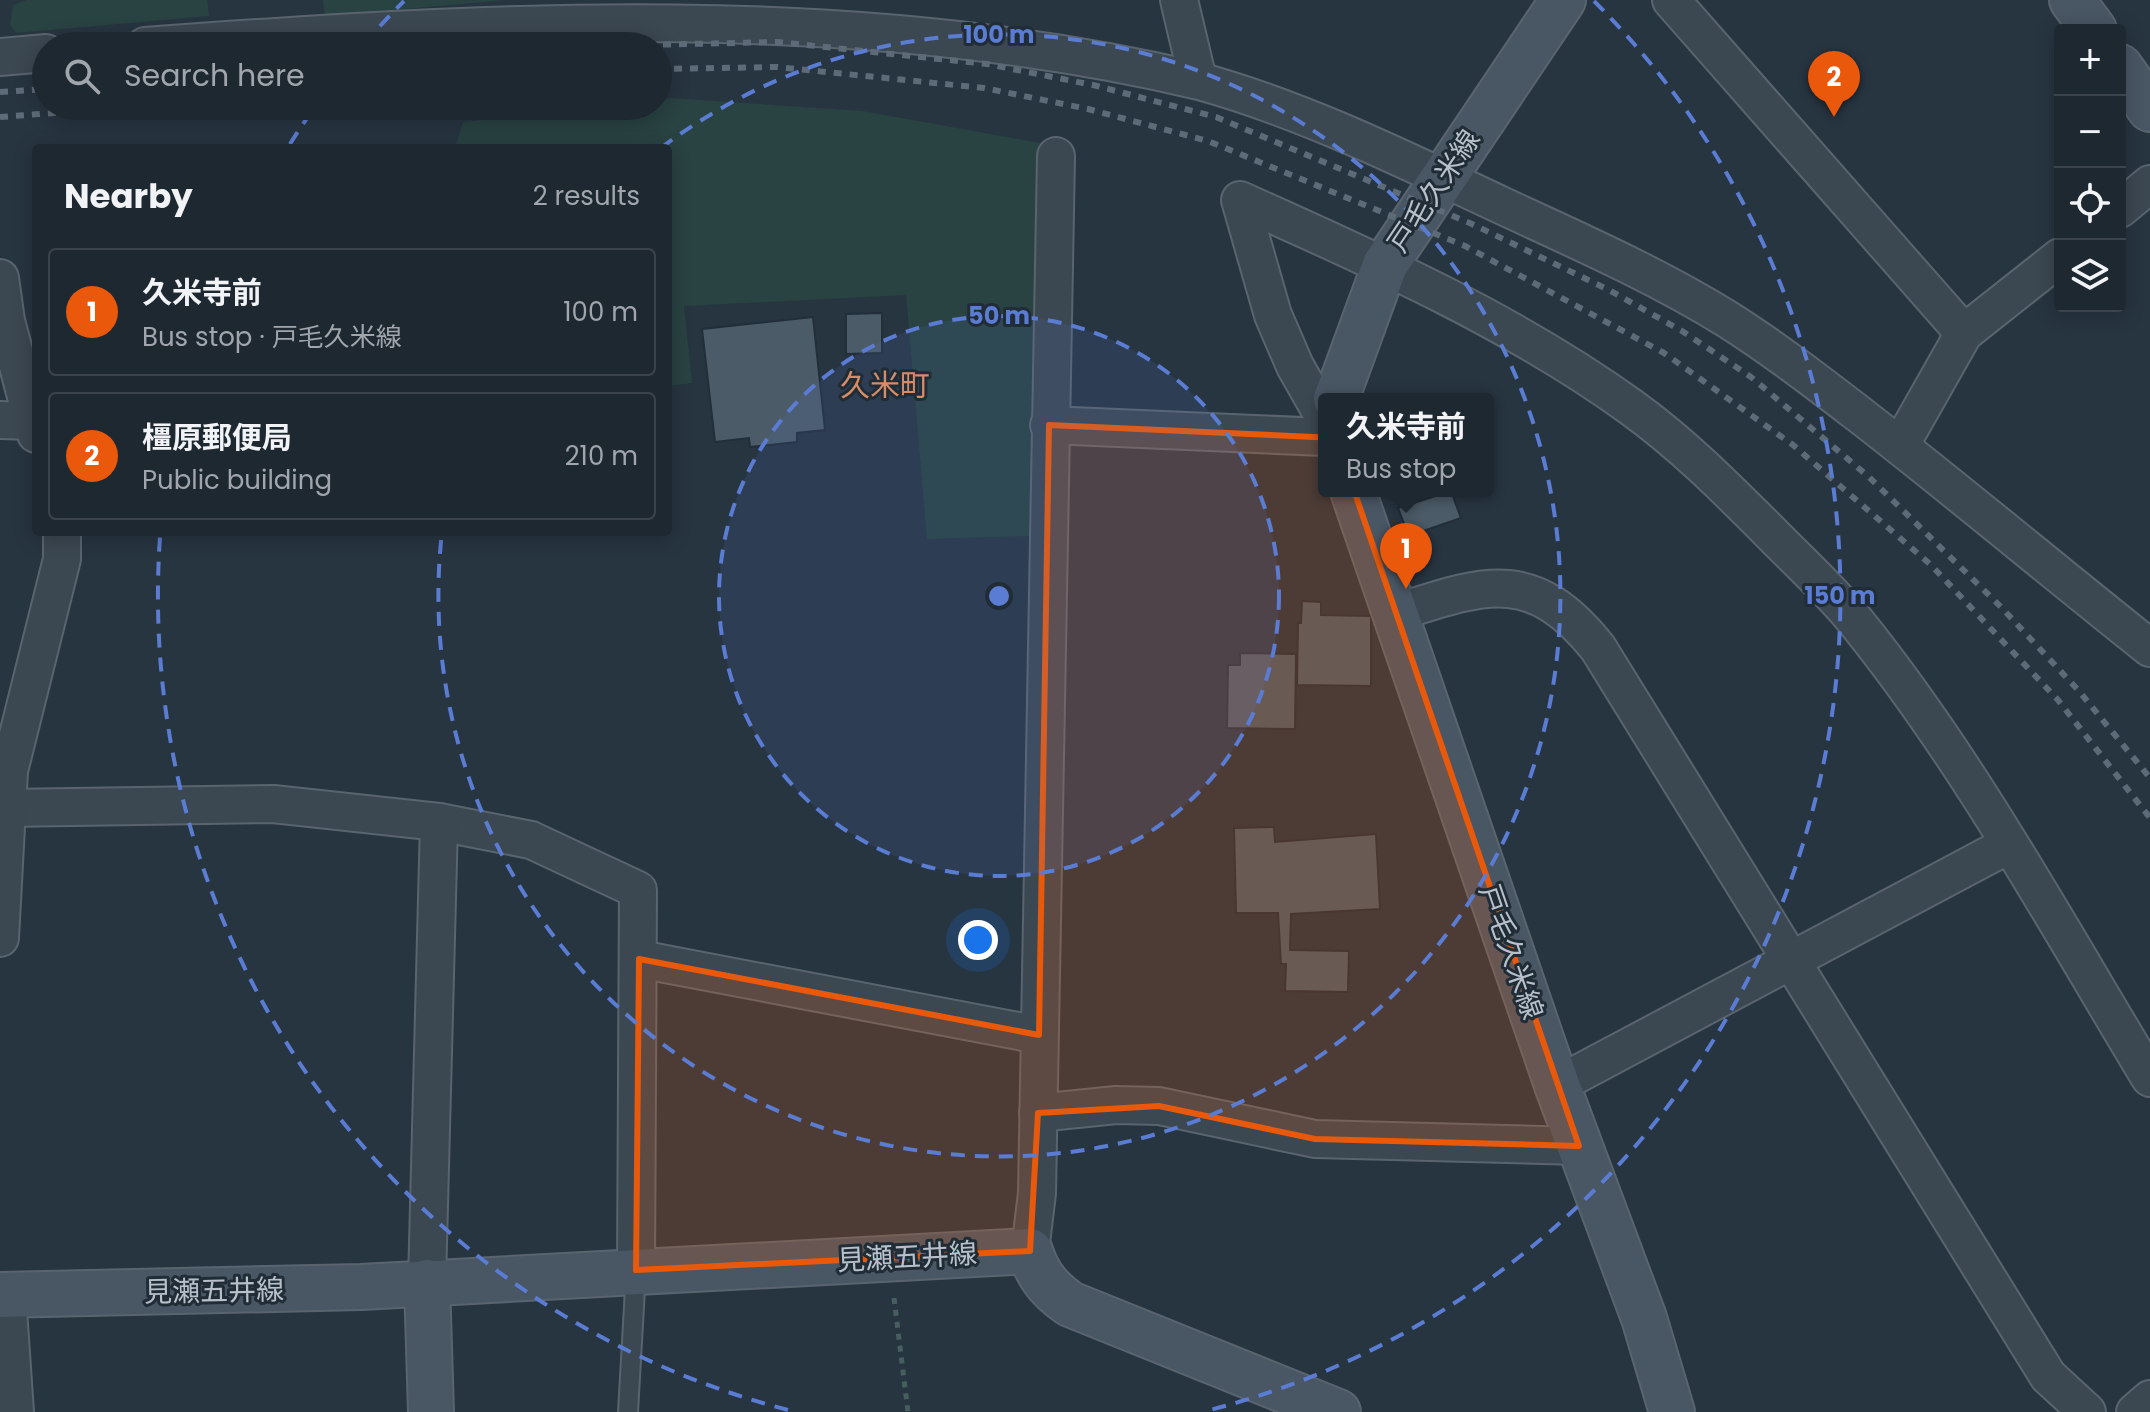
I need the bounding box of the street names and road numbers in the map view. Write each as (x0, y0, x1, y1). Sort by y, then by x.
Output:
street label: 戸毛久米線 (1379, 122, 1489, 260)
street label: 戸毛久米線 (1470, 879, 1552, 1025)
street label: 見瀬五井線 (836, 1234, 978, 1280)
street label: 見瀬五井線 (144, 1270, 284, 1312)

